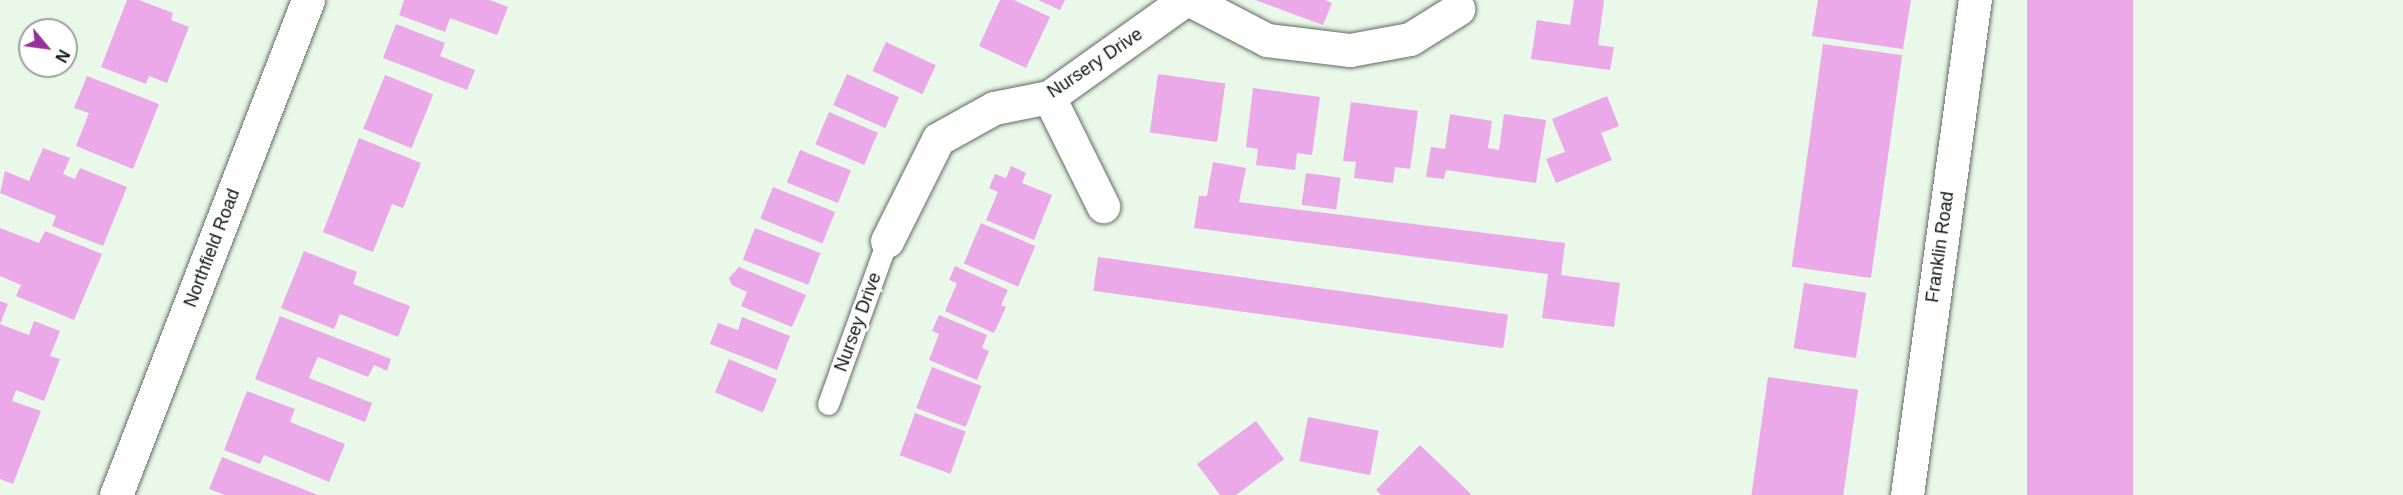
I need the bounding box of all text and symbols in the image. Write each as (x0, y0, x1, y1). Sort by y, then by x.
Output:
north arrow (18, 18, 78, 78)
street label: Nursery Drive (1043, 23, 1147, 103)
text: N (52, 47, 73, 65)
street label: Northfield Road (180, 186, 244, 310)
street label: Franklin Road (1922, 190, 1958, 304)
street label: Nursey Drive (830, 269, 886, 375)

